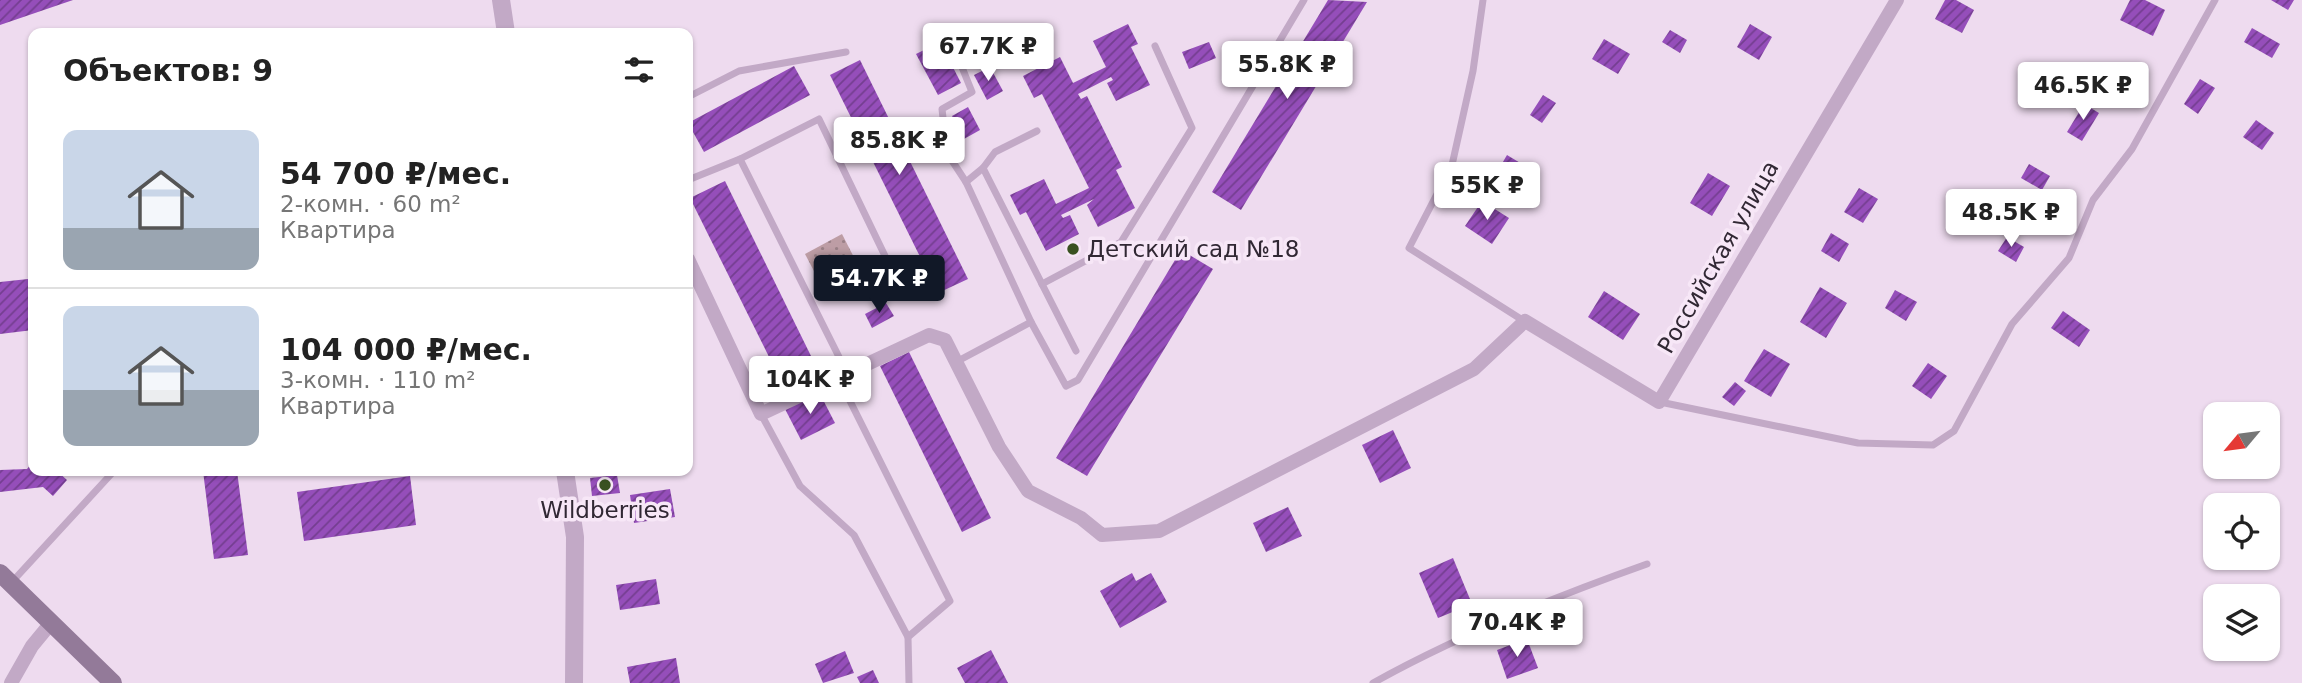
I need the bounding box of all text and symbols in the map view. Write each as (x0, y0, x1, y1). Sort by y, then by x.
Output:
pin: 67.7K ₽ (923, 24, 1053, 83)
text: 67.7K ₽ (939, 33, 1037, 59)
pin: 55.8K ₽ (1222, 42, 1352, 101)
icon: filters (620, 51, 658, 89)
text: 55.8K ₽ (1238, 51, 1336, 77)
text: Объектов: 9 (63, 53, 273, 88)
pin: 46.5K ₽ (2018, 62, 2148, 122)
text: 46.5K ₽ (2034, 72, 2132, 98)
pin: 85.8K ₽ (834, 118, 964, 177)
text: 85.8K ₽ (850, 127, 948, 153)
text: 54 700 ₽/мес. (280, 156, 511, 191)
street label: Российская улица (1652, 156, 1784, 358)
icon: home (119, 158, 203, 242)
pin: 55K ₽ (1438, 162, 1536, 222)
text: 55K ₽ (1450, 172, 1524, 198)
pin: 48.5K ₽ (1946, 190, 2076, 249)
text: 2-комн. · 60 m² (280, 191, 461, 217)
text: 48.5K ₽ (1962, 199, 2060, 225)
text: Квартира (280, 217, 396, 243)
place label: Детский сад №18 (1087, 236, 1299, 262)
marker: Детский сад №18 (1065, 241, 1081, 257)
pin: 54.7K ₽ (814, 256, 944, 315)
text: 54.7K ₽ (830, 265, 928, 291)
text: 104 000 ₽/мес. (280, 332, 532, 367)
icon: home (119, 334, 203, 418)
pin: 104K ₽ (753, 356, 867, 416)
text: 104K ₽ (765, 366, 855, 392)
text: 3-комн. · 110 m² (280, 367, 475, 393)
text: Квартира (280, 393, 396, 419)
north arrow (2203, 402, 2280, 480)
map controls (2203, 402, 2280, 661)
marker: Wildberries (597, 477, 613, 493)
button: locate (2203, 493, 2280, 570)
place label: Wildberries (540, 497, 670, 523)
button: layers (2203, 584, 2280, 661)
pin: 70.4K ₽ (1452, 600, 1582, 659)
text: 70.4K ₽ (1468, 609, 1566, 635)

